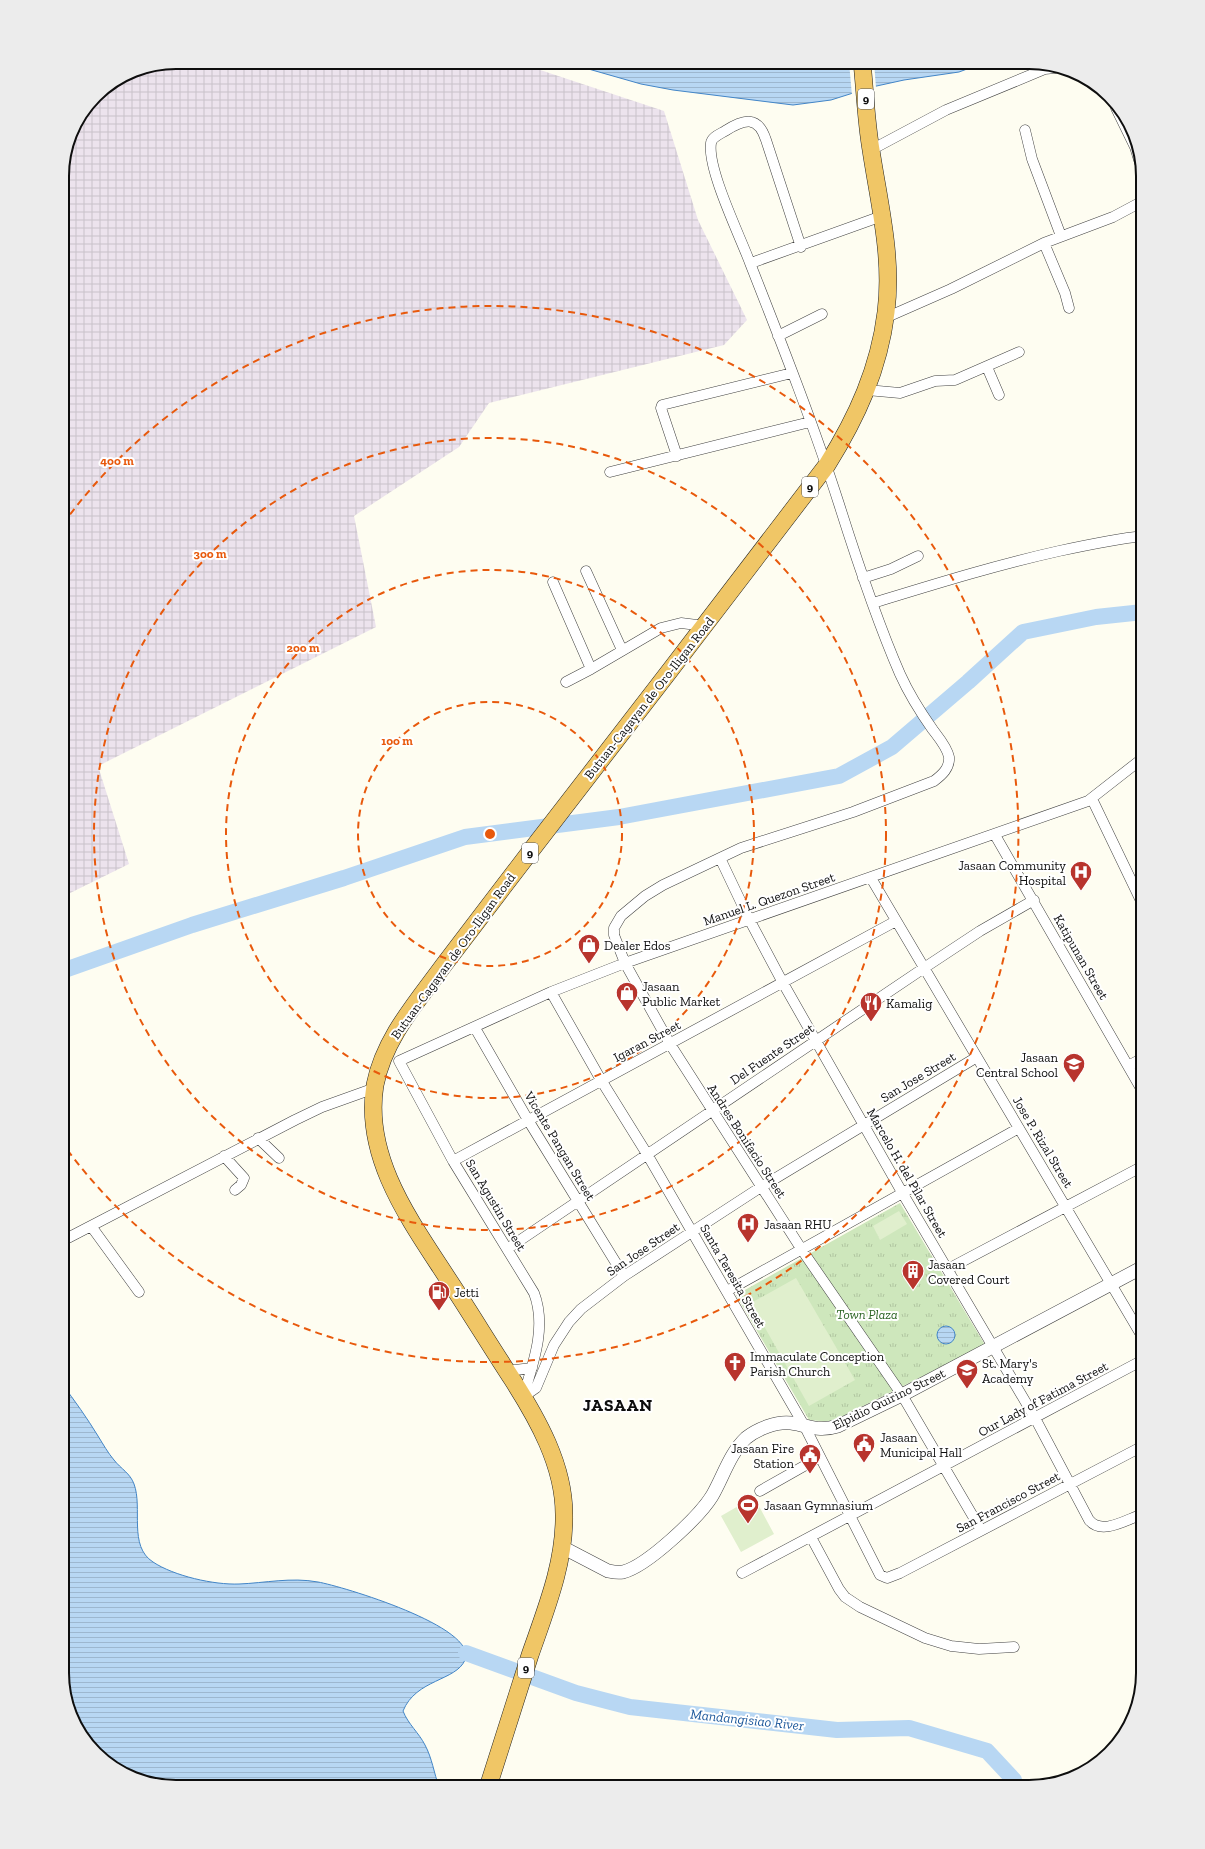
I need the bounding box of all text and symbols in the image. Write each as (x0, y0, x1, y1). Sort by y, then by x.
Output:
road number: 9 (858, 89, 874, 109)
text: 400 m (100, 454, 134, 468)
road number: 9 (802, 477, 818, 497)
text: 300 m (194, 547, 227, 561)
street label: Butuan-Cagayan de Oro-Iligan Road (581, 614, 717, 782)
text: 200 m (286, 641, 320, 655)
text: 100 m (381, 734, 413, 748)
centre of rings (483, 827, 497, 841)
road number: 9 (522, 843, 538, 863)
place label: Jasaan Community Hospital (958, 858, 1067, 888)
hospital icon: Jasaan Community Hospital (1068, 859, 1094, 892)
street label: Manuel L. Quezon Street (701, 869, 837, 929)
street label: Butuan-Cagayan de Oro-Iligan Road (388, 870, 518, 1042)
street label: Katipunan Street (1051, 912, 1112, 1002)
shop icon: Dealer Edos (576, 932, 602, 965)
place label: Dealer Edos (604, 938, 671, 953)
place label: Jasaan Public Market (642, 979, 720, 1009)
shop icon: Jasaan Public Market (614, 980, 640, 1013)
restaurant icon: Kamalig (858, 990, 884, 1023)
place label: Kamalig (886, 996, 932, 1011)
street label: Igaran Street (611, 1017, 683, 1065)
street label: Del Fuente Street (727, 1020, 817, 1088)
street label: San Jose Street (878, 1049, 958, 1105)
place label: Jasaan Central School (976, 1050, 1059, 1080)
school or university icon: Jasaan Central School (1061, 1051, 1087, 1084)
street label: Andres Bonifacio Street (705, 1081, 790, 1201)
street label: Vicente Pangan Street (521, 1088, 599, 1203)
street label: Jose P. Rizal Street (1010, 1094, 1076, 1190)
street label: Marcelo H. del Pilar Street (864, 1106, 950, 1240)
street label: San Agustin Street (463, 1156, 529, 1254)
hospital icon: Jasaan RHU (735, 1211, 761, 1244)
place label: Jasaan RHU (764, 1217, 832, 1232)
street label: San Jose Street (604, 1219, 682, 1279)
street label: Santa Teresita Street (697, 1222, 769, 1331)
place label: Jasaan Covered Court (928, 1257, 1010, 1287)
building icon: Jasaan Covered Court (900, 1258, 926, 1291)
fuel station icon: Jetti (426, 1279, 452, 1312)
place label: Jetti (454, 1285, 479, 1300)
park label: Town Plaza (836, 1307, 898, 1322)
place label: Immaculate Conception Parish Church (750, 1349, 885, 1379)
church icon: Immaculate Conception Parish Church (722, 1350, 748, 1383)
place label: St. Mary's Academy (982, 1356, 1038, 1386)
school or university icon: St. Mary's Academy (954, 1357, 980, 1390)
street label: Our Lady of Fatima Street (975, 1358, 1111, 1440)
street label: Elpidio Quirino Street (830, 1365, 948, 1433)
district label: JASAAN (583, 1395, 653, 1415)
place label: Jasaan Municipal Hall (880, 1430, 962, 1460)
public building icon: Jasaan Municipal Hall (851, 1431, 877, 1464)
place label: Jasaan Fire Station (731, 1441, 795, 1471)
public building icon: Jasaan Fire Station (797, 1442, 823, 1475)
street label: San Francisco Street (954, 1468, 1063, 1536)
sports icon: Jasaan Gymnasium (735, 1492, 761, 1525)
place label: Jasaan Gymnasium (764, 1498, 874, 1513)
road number: 9 (518, 1658, 534, 1678)
water label: Mandangisiao River (689, 1706, 805, 1734)

